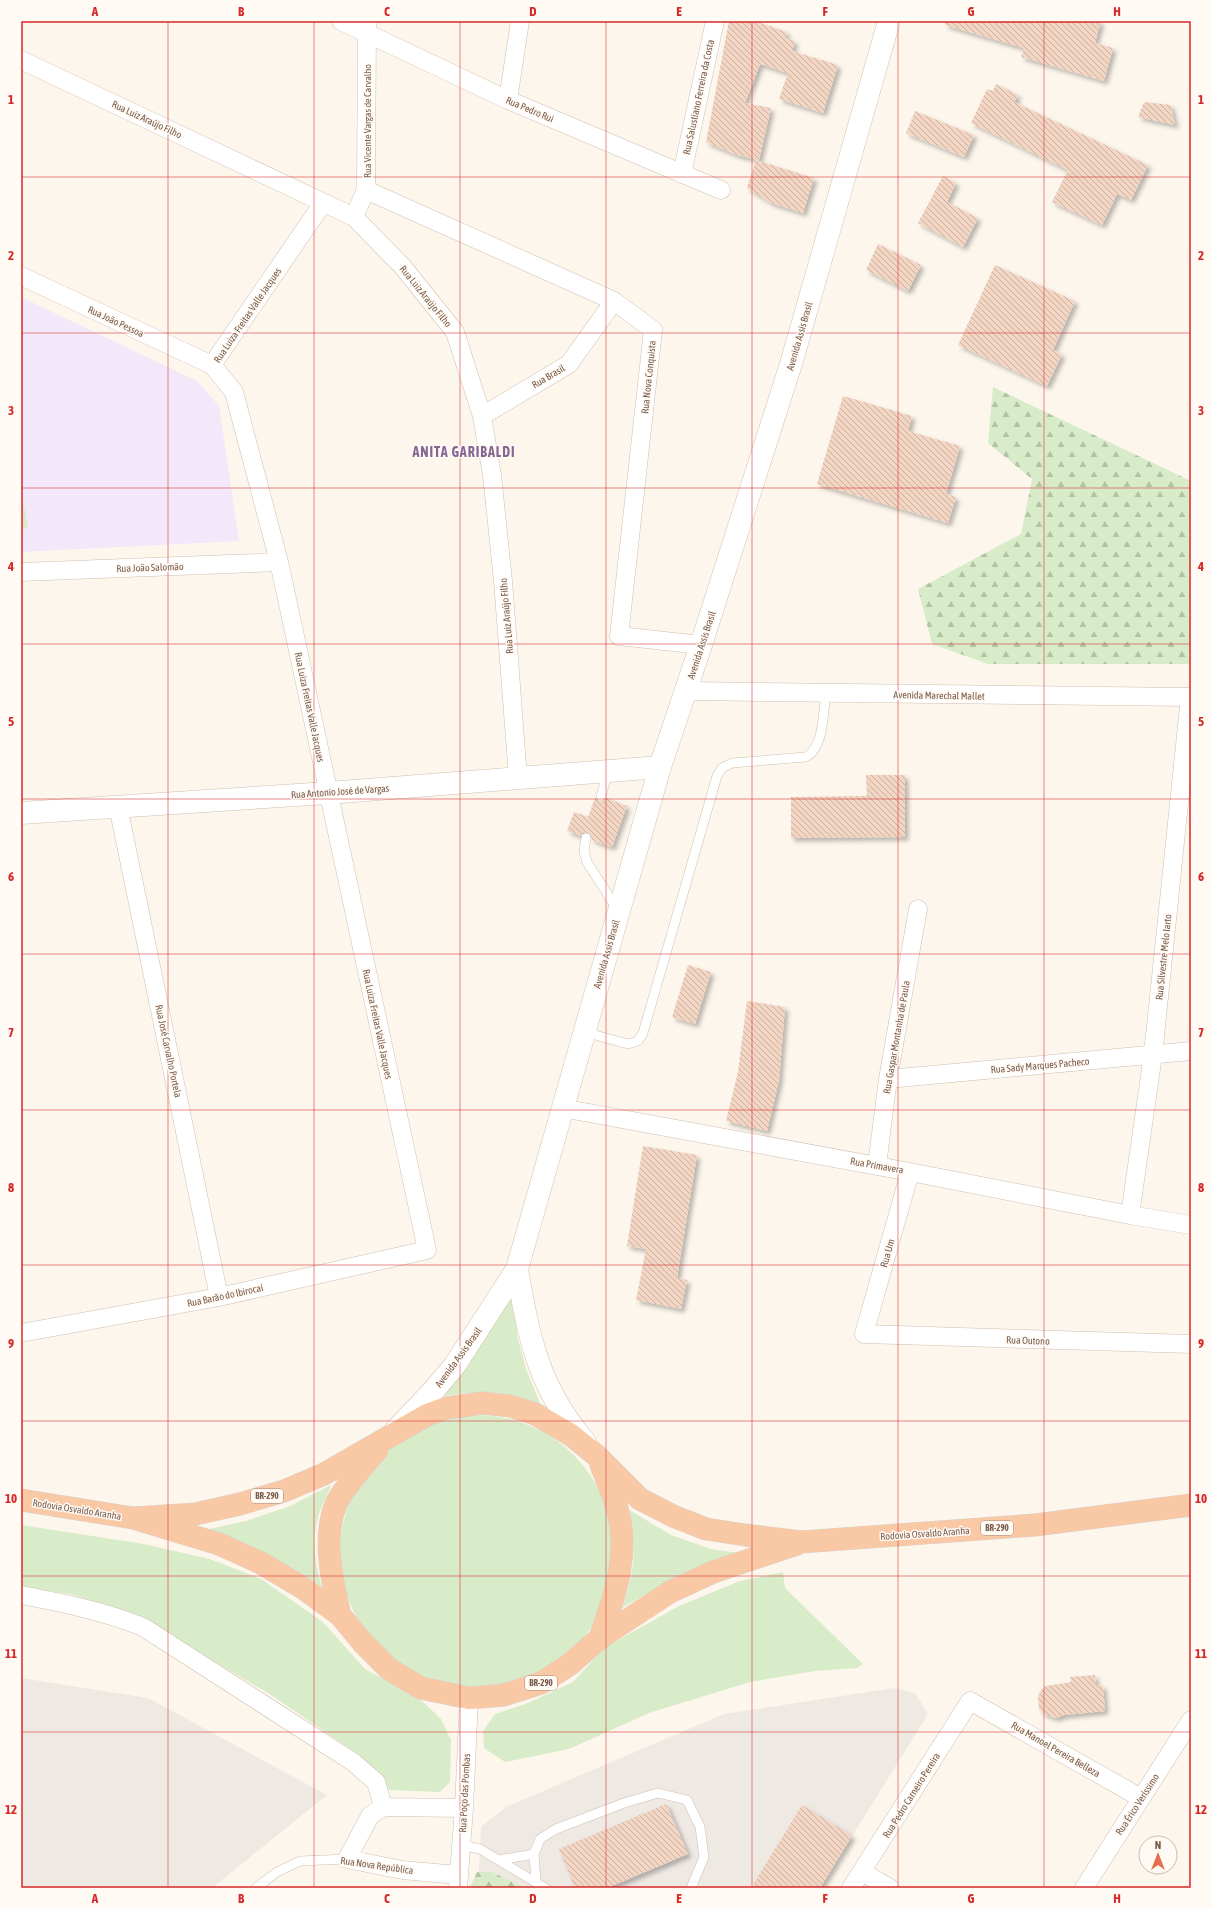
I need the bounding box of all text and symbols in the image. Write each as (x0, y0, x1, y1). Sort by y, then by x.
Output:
text: A (91, 4, 99, 19)
text: B (238, 4, 245, 19)
text: C (384, 4, 390, 19)
text: D (529, 4, 537, 19)
text: E (676, 4, 682, 19)
text: F (822, 4, 828, 19)
text: G (968, 4, 975, 19)
text: H (1113, 4, 1121, 19)
street label: Rua Salustiano Ferreira da Costa (681, 38, 716, 156)
street label: Rua Vicente Vargas de Carvalho (362, 64, 373, 178)
text: 1 (8, 92, 14, 107)
text: 1 (1198, 92, 1204, 107)
street label: Rua Pedro Rui (504, 94, 555, 124)
street label: Rua Luiz Araújo Filho (110, 98, 184, 141)
text: 2 (8, 248, 14, 263)
text: 2 (1198, 248, 1204, 263)
street label: Rua Luiz Araújo Filho (397, 263, 454, 329)
street label: Rua Luiza Freitas Valle Jacques (212, 265, 284, 365)
street label: Avenida Assis Brasil (784, 300, 815, 372)
street label: Rua João Pessoa (86, 304, 146, 339)
street label: Rua Nova Conquista (639, 340, 658, 414)
street label: Rua Brasil (530, 362, 567, 391)
text: 3 (8, 403, 14, 418)
text: 3 (1198, 403, 1204, 418)
district label: ANITA GARIBALDI (411, 444, 516, 460)
text: 4 (7, 559, 14, 574)
text: 4 (1197, 559, 1204, 574)
street label: Rua João Salomão (116, 561, 184, 574)
street label: Rua Luiz Araújo Filho (498, 577, 515, 654)
street label: Avenida Assis Brasil (685, 609, 718, 681)
street label: Rua Luiza Freitas Valle Jacques (292, 651, 327, 764)
street label: Avenida Marechal Mallet (893, 689, 985, 702)
text: 5 (8, 714, 14, 729)
text: 5 (1198, 714, 1204, 729)
street label: Rua Antonio José de Vargas (291, 783, 390, 800)
text: 6 (8, 869, 14, 884)
text: 6 (1198, 869, 1204, 884)
street label: Rua Silvestre Melo Iarto (1154, 913, 1173, 1000)
street label: Avenida Assis Brasil (591, 918, 622, 990)
street label: Rua Luiza Freitas Valle Jacques (360, 968, 395, 1081)
street label: Rua Gaspar Montanha de Paula (881, 979, 912, 1095)
street label: Rua José Carvalho Portela (153, 1004, 184, 1099)
text: 7 (8, 1025, 14, 1040)
text: 7 (1198, 1025, 1204, 1040)
street label: Rua Sady Marques Pacheco (990, 1056, 1090, 1075)
street label: Rua Primavera (849, 1155, 905, 1176)
text: 8 (8, 1180, 14, 1195)
text: 8 (1198, 1180, 1204, 1195)
street label: Rua Um (878, 1238, 897, 1269)
street label: Rua Barão do Ibirocaí (186, 1282, 265, 1309)
street label: Avenida Assis Brasil (433, 1325, 484, 1389)
street label: Rua Outono (1006, 1334, 1050, 1347)
text: 9 (8, 1336, 14, 1351)
text: 9 (1198, 1336, 1204, 1351)
road number: BR-290 (251, 1489, 283, 1503)
text: 10 (5, 1491, 17, 1506)
text: 10 (1195, 1491, 1207, 1506)
street label: Rodovia Osvaldo Aranha (32, 1497, 122, 1522)
road number: BR-290 (981, 1521, 1013, 1535)
street label: Rodovia Osvaldo Aranha (880, 1525, 970, 1542)
text: 11 (5, 1646, 17, 1661)
text: 11 (1195, 1646, 1207, 1661)
road number: BR-290 (525, 1676, 557, 1690)
street label: Rua Manoel Pereira Belleza (1009, 1720, 1102, 1779)
street label: Rua Pedro Carneiro Pereira (881, 1750, 942, 1840)
street label: Rua Poço das Pombas (457, 1753, 472, 1833)
street label: Rua Érico Veríssimo (1114, 1771, 1161, 1837)
text: 12 (5, 1802, 17, 1817)
text: 12 (1195, 1802, 1207, 1817)
north arrow (1138, 1835, 1178, 1875)
text: N (1155, 1839, 1161, 1851)
street label: Rua Nova República (340, 1855, 414, 1876)
text: A (91, 1891, 99, 1906)
text: B (238, 1891, 245, 1906)
text: C (384, 1891, 390, 1906)
text: D (529, 1891, 537, 1906)
text: E (676, 1891, 682, 1906)
text: F (822, 1891, 828, 1906)
text: G (968, 1891, 975, 1906)
text: H (1113, 1891, 1121, 1906)

